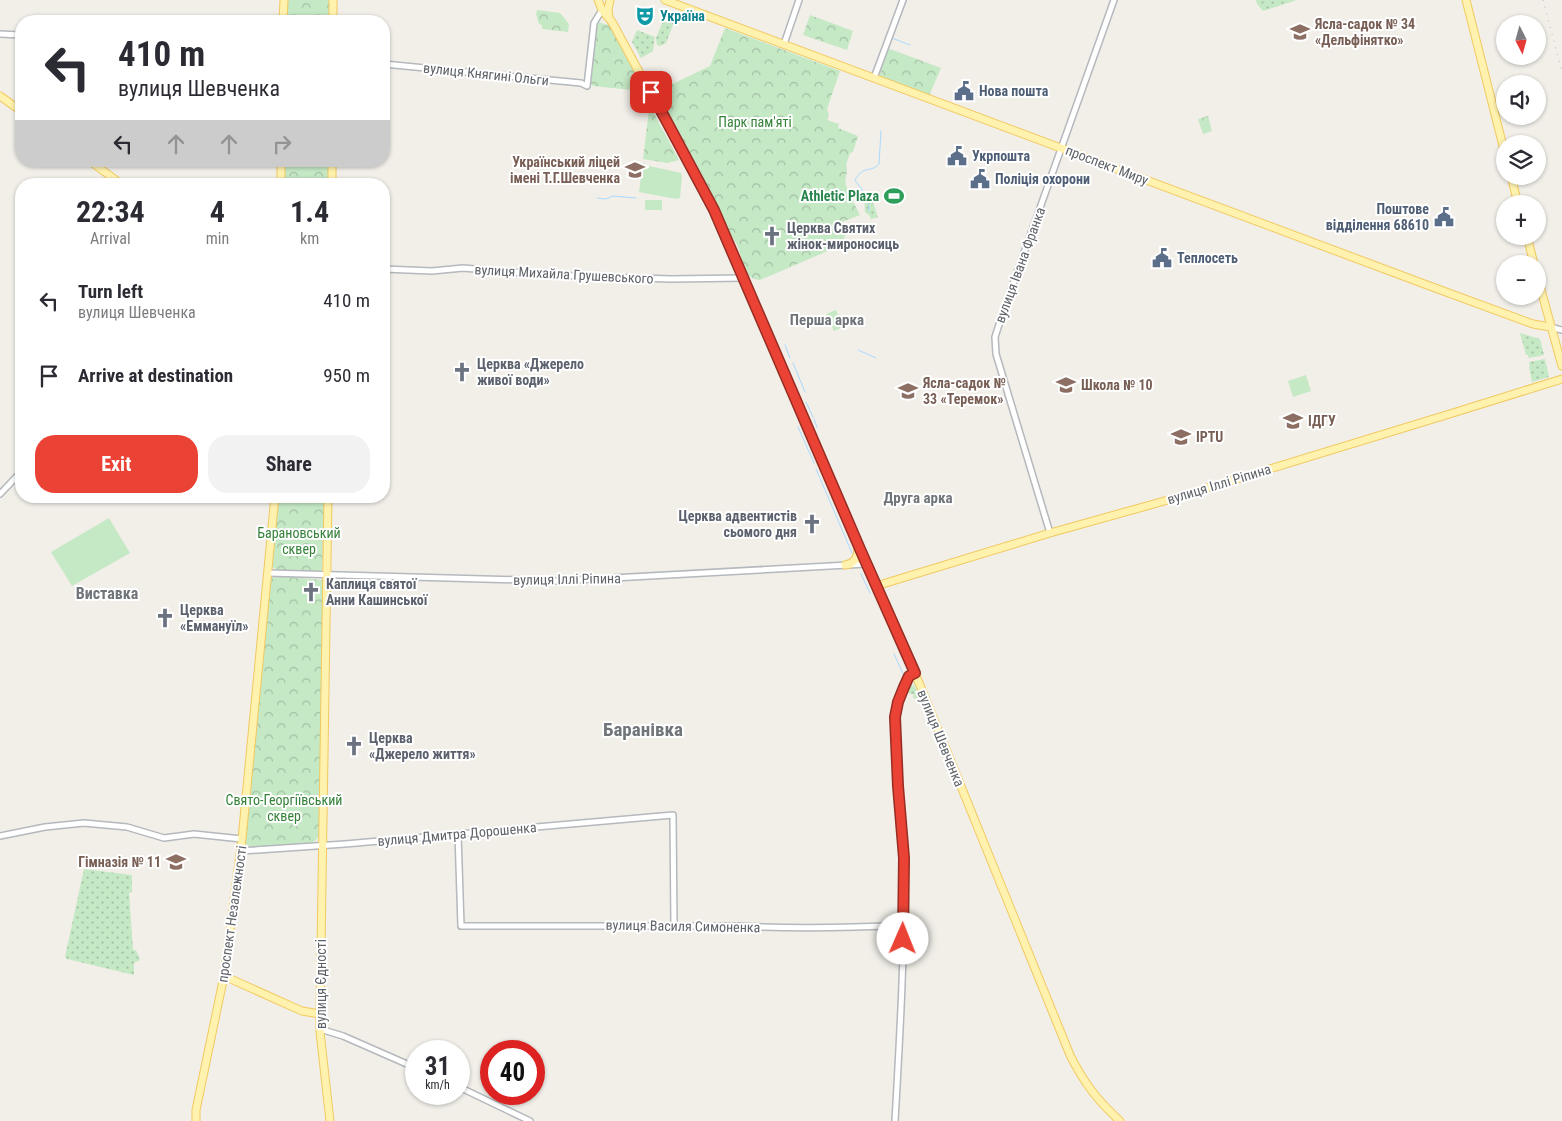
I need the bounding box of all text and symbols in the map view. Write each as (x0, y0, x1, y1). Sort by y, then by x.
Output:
theatre icon: Україна (634, 5, 656, 27)
place label: Україна (660, 8, 705, 24)
north arrow (1496, 15, 1546, 65)
map controls (1496, 15, 1546, 305)
place label: Ясла-садок № 34 «Дельфінятко» (1314, 16, 1415, 48)
school or university icon: Ясла-садок № 34 «Дельфінятко» (1289, 21, 1311, 43)
text: 410 m (118, 34, 205, 75)
icon: left (35, 35, 100, 100)
street label: вулиця Княгині Ольги (422, 59, 550, 89)
pin (630, 71, 672, 113)
button: sound (1496, 75, 1546, 125)
text: вулиця Шевченка (118, 76, 280, 101)
icon: arrive (637, 78, 665, 106)
public building icon: Нова пошта (953, 80, 975, 102)
place label: Нова пошта (979, 83, 1049, 99)
park label: Парк пам'яті (718, 114, 792, 130)
icon: left (109, 130, 137, 158)
icon: ahead (162, 130, 190, 158)
icon: ahead (215, 130, 243, 158)
icon: right (268, 130, 296, 158)
button: layers (1496, 135, 1546, 185)
street label: проспект Миру (1063, 142, 1151, 188)
public building icon: Укрпошта (946, 145, 968, 167)
place label: Укрпошта (972, 148, 1030, 164)
place label: Український ліцей імені Т.Г.Шевченка (510, 154, 620, 186)
school or university icon: Український ліцей імені Т.Г.Шевченка (624, 159, 646, 181)
public building icon: Поліція охорони (969, 168, 991, 190)
place label: Поліція охорони (995, 171, 1090, 187)
sports icon: Athletic Plaza (883, 185, 905, 207)
place label: Athletic Plaza (801, 188, 879, 204)
text: 22:34 (76, 194, 145, 229)
text: 4 (210, 194, 225, 229)
text: 1.4 (290, 194, 329, 229)
button: + (1496, 195, 1546, 245)
place label: Поштове відділення 68610 (1326, 201, 1429, 233)
street label: вулиця Івана Франка (992, 205, 1048, 325)
public building icon: Поштове відділення 68610 (1433, 206, 1455, 228)
place label: Церква Святих жінок-мироносиць (787, 220, 899, 252)
church icon: Церква Святих жінок-мироносиць (761, 225, 783, 247)
text: Arrival (90, 229, 131, 248)
text: min (206, 229, 229, 248)
text: km (300, 229, 319, 248)
public building icon: Теплосеть (1151, 247, 1173, 269)
place label: Теплосеть (1177, 250, 1238, 266)
button: − (1496, 255, 1546, 305)
street label: вулиця Михайла Грушевського (474, 261, 654, 287)
text: Turn left (78, 280, 143, 303)
icon: left (35, 287, 63, 315)
text: 410 m (323, 289, 370, 312)
text: вулиця Шевченка (78, 303, 196, 322)
district label: Перша арка (790, 311, 864, 329)
place label: Церква «Джерело живої води» (477, 356, 584, 388)
church icon: Церква «Джерело живої води» (451, 361, 473, 383)
icon: arrive (35, 362, 63, 390)
text: Arrive at destination (78, 364, 233, 387)
text: 950 m (323, 364, 370, 387)
school or university icon: Школа № 10 (1055, 374, 1077, 396)
place label: Ясла-садок № 33 «Теремок» (922, 375, 1006, 407)
place label: Школа № 10 (1081, 377, 1153, 393)
school or university icon: Ясла-садок № 33 «Теремок» (897, 380, 919, 402)
school or university icon: ІДГУ (1282, 410, 1304, 432)
place label: ІДГУ (1308, 413, 1336, 429)
school or university icon: IPTU (1170, 426, 1192, 448)
place label: IPTU (1196, 429, 1223, 445)
button: Exit (35, 435, 198, 493)
button: Share (208, 435, 370, 493)
street label: вулиця Іллі Ріпина (1165, 461, 1273, 507)
district label: Друга арка (883, 489, 953, 507)
place label: Церква адвентистів сьомого дня (678, 508, 797, 540)
church icon: Церква адвентистів сьомого дня (801, 513, 823, 535)
park label: Барановський сквер (257, 525, 341, 557)
street label: вулиця Іллі Ріпина (513, 570, 621, 588)
place label: Каплиця cвятої Анни Кашинської (326, 576, 429, 608)
church icon: Каплиця cвятої Анни Кашинської (300, 581, 322, 603)
district label: Виставка (76, 584, 139, 603)
place label: Церква «Еммануїл» (180, 602, 249, 634)
church icon: Церква «Еммануїл» (154, 607, 176, 629)
street label: вулиця Шевченка (914, 687, 968, 789)
district label: Баранівка (603, 718, 683, 741)
place label: Церква «Джерело життя» (369, 730, 476, 762)
church icon: Церква «Джерело життя» (343, 735, 365, 757)
park label: Свято-Георгіївський сквер (226, 792, 342, 824)
street label: вулиця Дмитра Дорошенка (377, 819, 537, 849)
street label: проспект Незалежності (214, 845, 250, 983)
school or university icon: Гімназія № 11 (165, 851, 187, 873)
place label: Гімназія № 11 (78, 854, 161, 870)
position arrow (876, 912, 928, 964)
street label: вулиця Василя Симоненка (606, 917, 760, 935)
street label: вулиця Єдності (313, 939, 329, 1029)
speed limit sign: 40 (480, 1040, 545, 1105)
text: 31 (425, 1052, 450, 1081)
text: km/h (425, 1078, 450, 1092)

